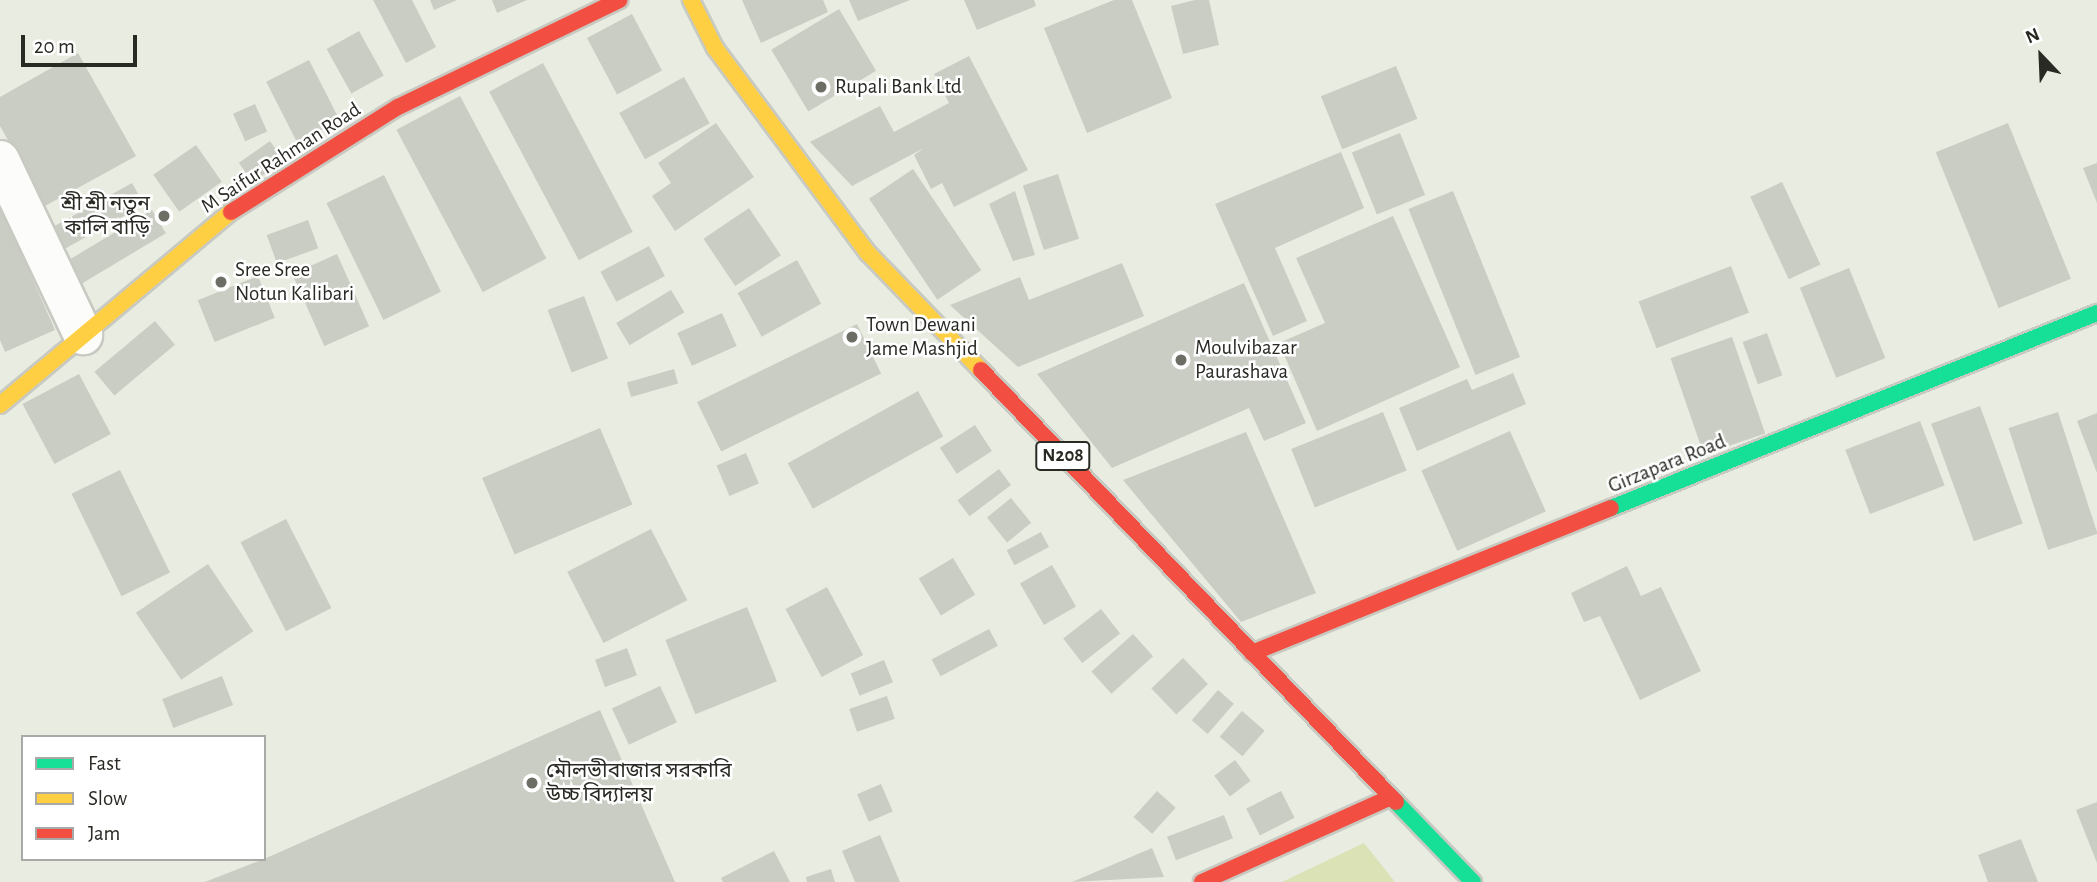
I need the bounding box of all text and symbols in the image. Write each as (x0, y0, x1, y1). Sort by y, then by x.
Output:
scale bar (24, 21, 140, 65)
north arrow (2006, 21, 2076, 91)
text: N (2023, 25, 2042, 48)
text: 20 m (34, 36, 75, 57)
place label: Rupali Bank Ltd (835, 74, 962, 100)
marker: Rupali Bank Ltd (813, 79, 829, 95)
street label: M Saifur Rahman Road (196, 97, 366, 219)
place label: শ্রী শ্রী নতুন কালি বাড়ি (61, 191, 150, 241)
marker: শ্রী শ্রী নতুন কালি বাড়ি (156, 208, 172, 224)
place label: Sree Sree Notun Kalibari (235, 257, 354, 307)
marker: Sree Sree Notun Kalibari (213, 274, 229, 290)
place label: Town Dewani Jame Mashjid (866, 312, 978, 362)
marker: Town Dewani Jame Mashjid (844, 329, 860, 345)
place label: Moulvibazar Paurashava (1195, 335, 1297, 385)
marker: Moulvibazar Paurashava (1173, 352, 1189, 368)
street label: Girzapara Road (1605, 429, 1729, 499)
road number: N208 (1035, 440, 1091, 471)
legend (21, 735, 266, 861)
text: Fast (88, 753, 121, 774)
place label: মৌলভীবাজার সরকারি উচ্চ বিদ্যালয় (546, 758, 732, 808)
marker: মৌলভীবাজার সরকারি উচ্চ বিদ্যালয় (524, 775, 540, 791)
text: Slow (88, 788, 127, 809)
text: Jam (88, 823, 120, 844)

